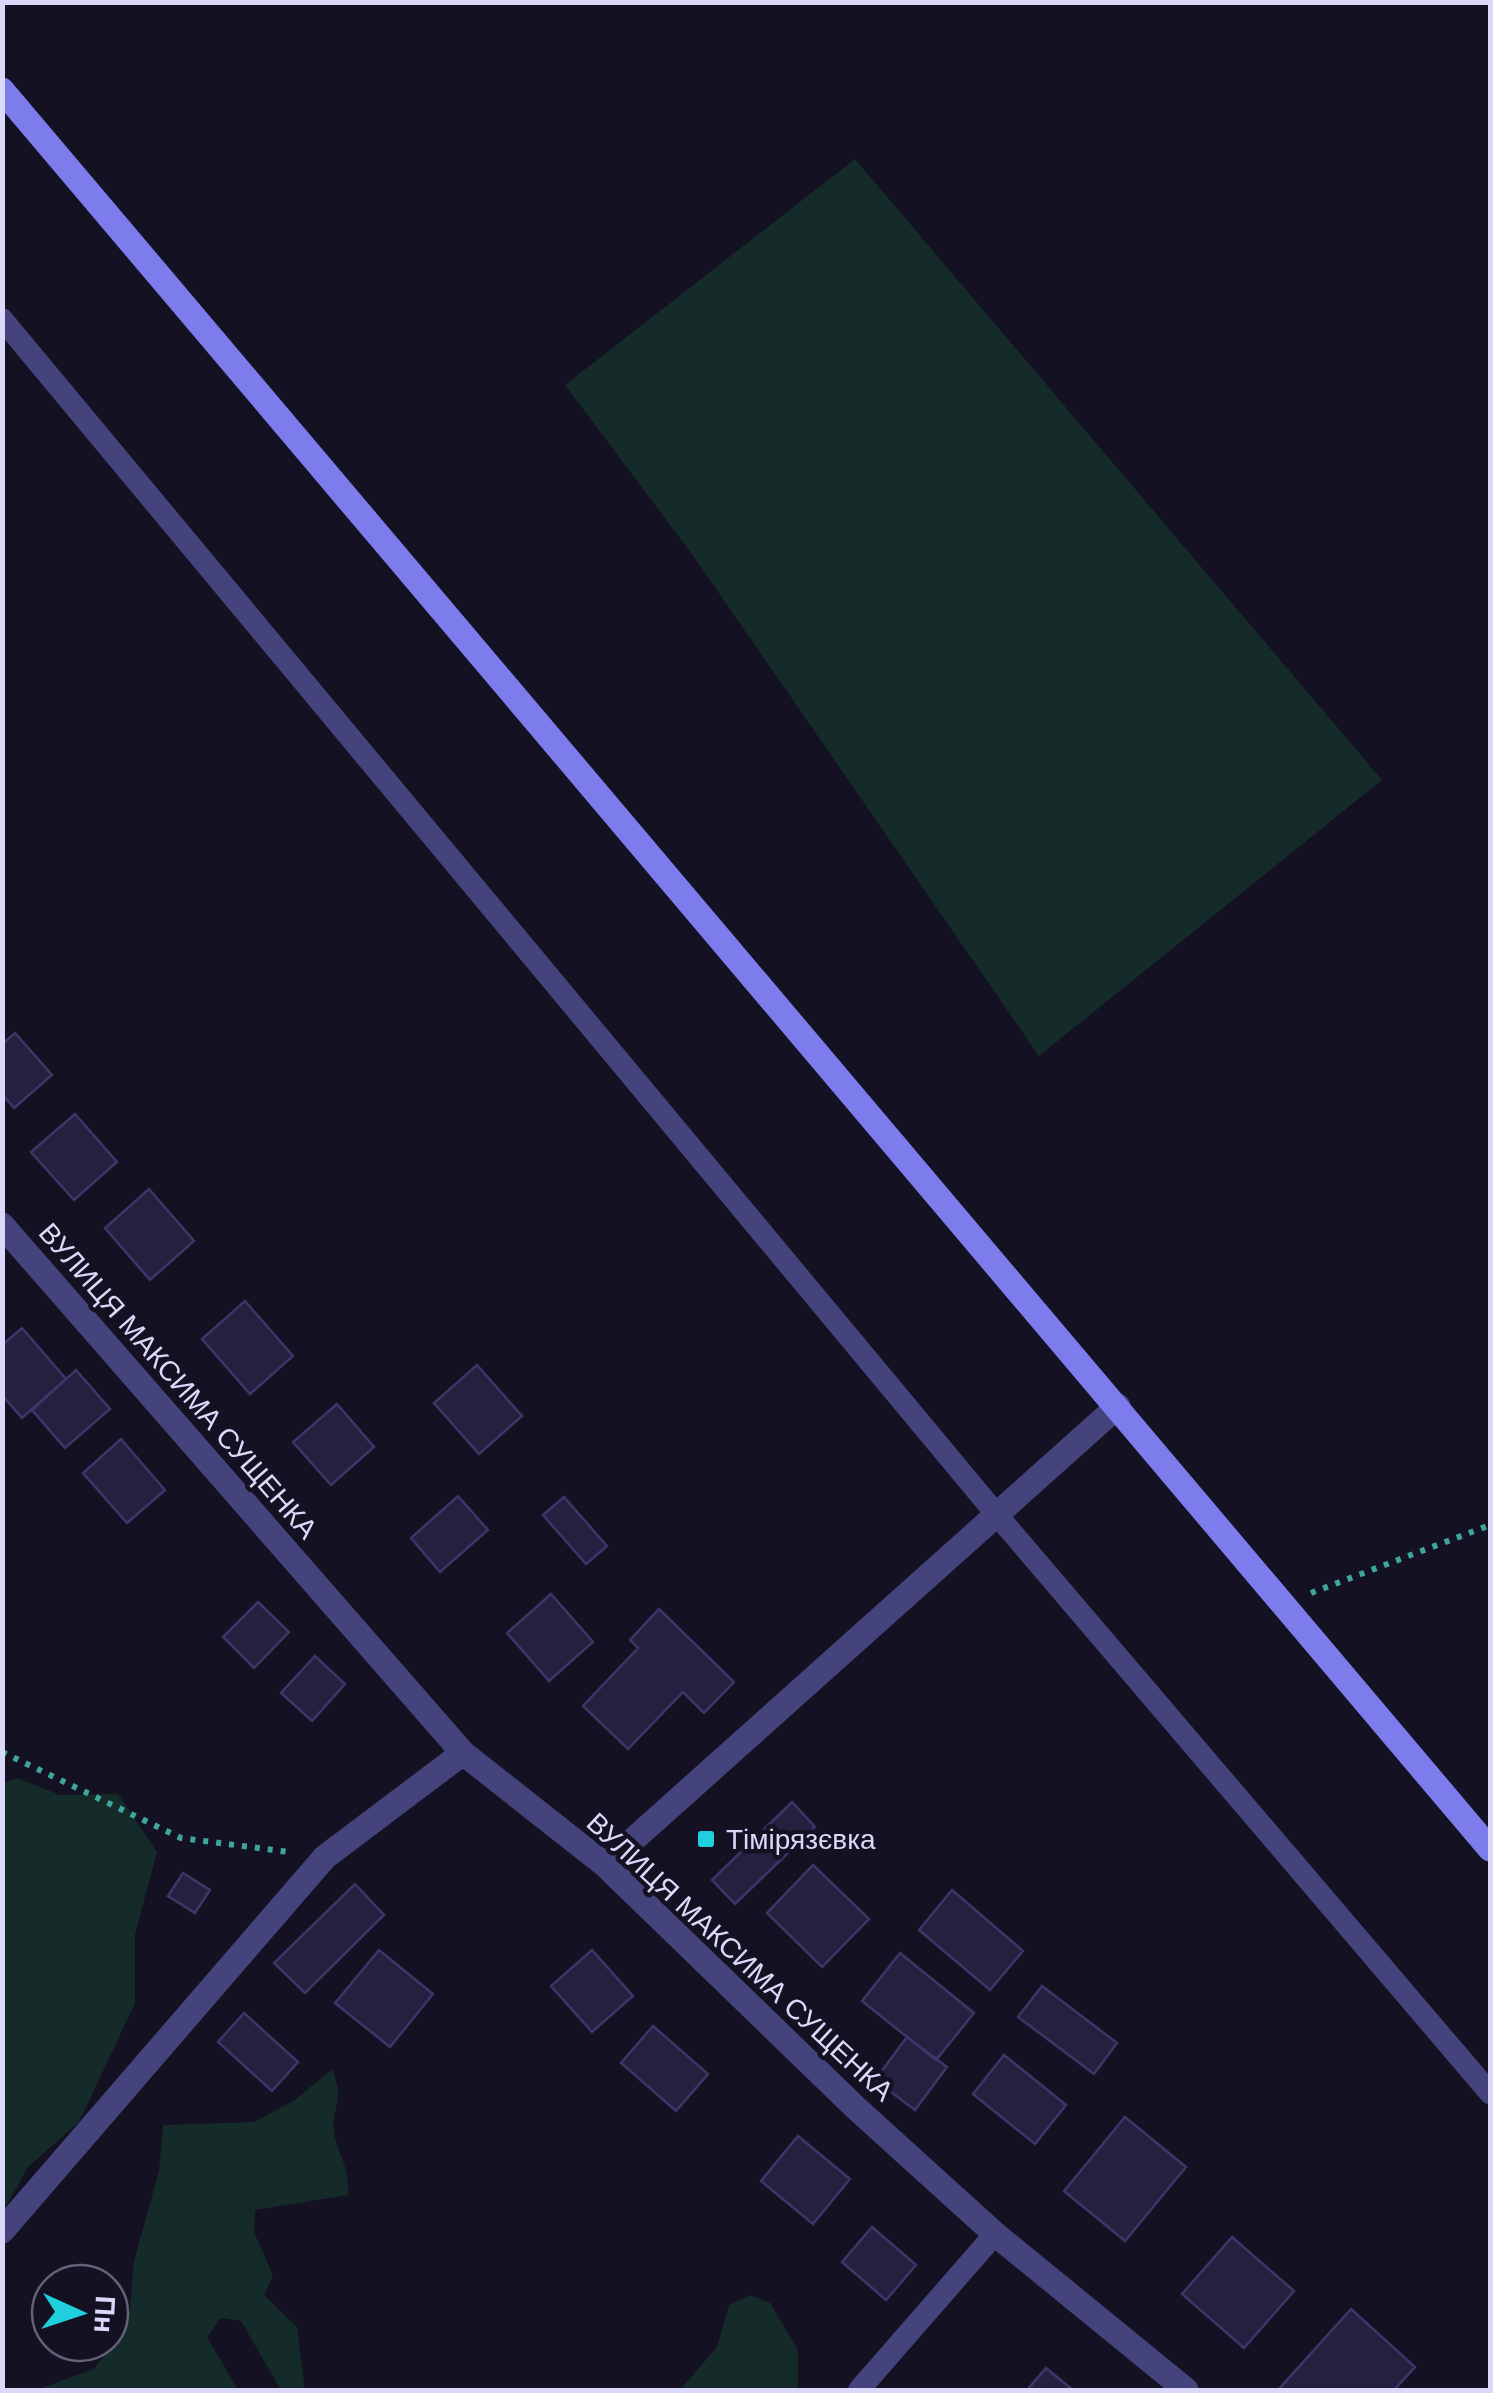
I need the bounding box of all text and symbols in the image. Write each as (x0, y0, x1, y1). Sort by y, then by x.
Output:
street label: ВУЛИЦЯ МАКСИМА СУЩЕНКА (33, 1217, 323, 1545)
street label: ВУЛИЦЯ МАКСИМА СУЩЕНКА (581, 1807, 900, 2107)
place label: Тімірязєвка (726, 1824, 876, 1855)
marker: Тімірязєвка (695, 1828, 717, 1850)
north arrow (30, 2263, 130, 2363)
text: Пн (88, 2295, 121, 2334)

